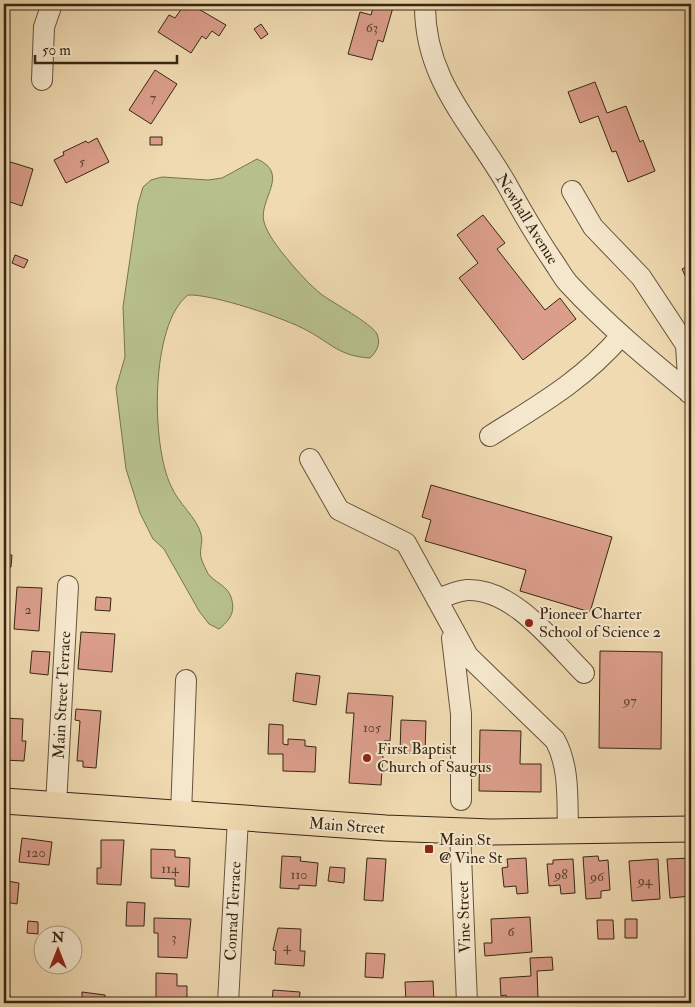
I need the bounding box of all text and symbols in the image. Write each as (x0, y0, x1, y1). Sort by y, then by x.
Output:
house number: 63 (366, 19, 378, 36)
scale bar (35, 32, 178, 64)
text: 50 m (42, 41, 71, 60)
house number: 7 (150, 89, 157, 106)
house number: 5 (79, 153, 86, 170)
street label: Newhall Avenue (491, 170, 563, 268)
house number: 2 (24, 601, 32, 618)
place label: Pioneer Charter School of Science 2 (539, 604, 661, 642)
marker: Pioneer Charter School of Science 2 (523, 617, 535, 629)
street label: Main Street Terrace (49, 630, 75, 759)
house number: 97 (622, 692, 637, 709)
house number: 105 (363, 719, 382, 736)
place label: First Baptist Church of Saugus (377, 739, 491, 777)
marker: First Baptist Church of Saugus (361, 752, 373, 764)
street label: Main Street (308, 813, 386, 839)
place label: Main St @ Vine St (439, 830, 503, 868)
marker: Main St @ Vine St (423, 843, 435, 855)
house number: 120 (26, 844, 46, 861)
house number: 114 (161, 860, 180, 877)
street label: Conrad Terrace (220, 860, 246, 961)
house number: 110 (290, 866, 308, 883)
house number: 98 (553, 866, 568, 883)
house number: 96 (589, 868, 605, 885)
house number: 94 (637, 872, 654, 889)
street label: Vine Street (453, 880, 475, 954)
house number: 6 (507, 923, 515, 940)
north arrow (32, 924, 82, 974)
text: N (51, 929, 65, 946)
house number: 3 (171, 929, 177, 946)
house number: 4 (283, 938, 292, 955)

